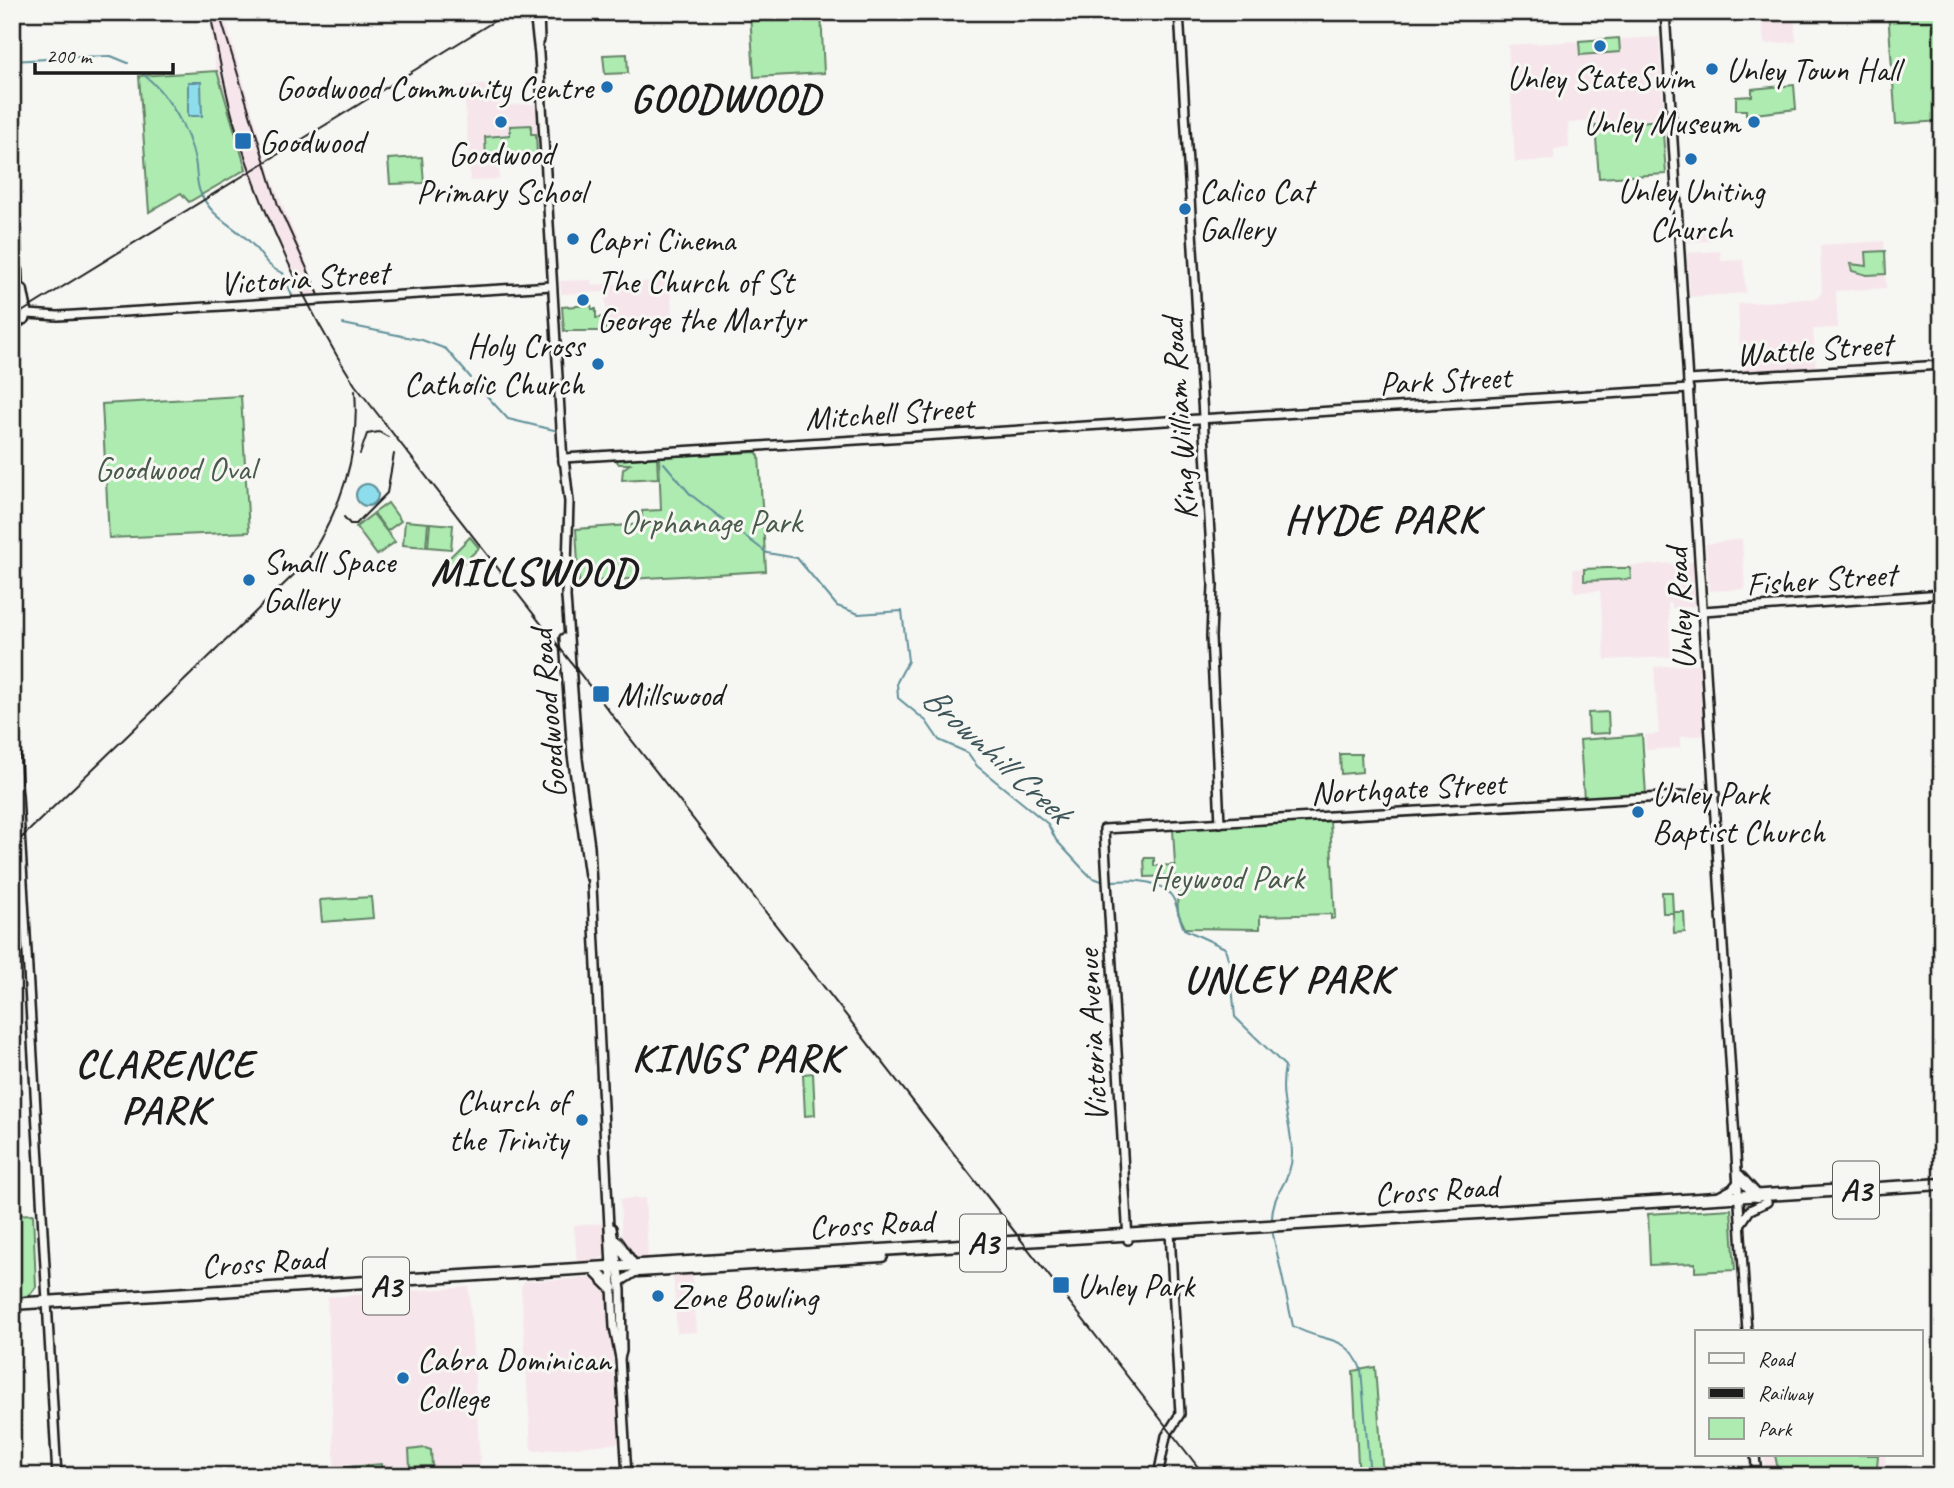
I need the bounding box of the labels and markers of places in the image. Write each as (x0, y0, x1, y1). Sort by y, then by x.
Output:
marker: Unley StateSwim (1592, 38, 1608, 54)
place label: Unley Town Hall (1726, 49, 1905, 91)
place label: Unley StateSwim (1507, 57, 1696, 99)
marker: Unley Town Hall (1704, 61, 1720, 77)
place label: Goodwood Community Centre (275, 67, 595, 109)
marker: Goodwood Community Centre (599, 79, 615, 95)
place label: Unley Museum (1583, 102, 1742, 144)
marker: Goodwood Primary School (493, 114, 509, 130)
marker: Unley Museum (1746, 114, 1762, 130)
place label: Goodwood (259, 121, 370, 163)
marker: Goodwood (233, 131, 253, 151)
place label: Goodwood Primary School (416, 133, 591, 213)
marker: Unley Uniting Church (1683, 151, 1699, 167)
place label: Calico Cat Gallery (1199, 170, 1317, 250)
place label: Unley Uniting Church (1618, 170, 1766, 250)
marker: Calico Cat Gallery (1177, 201, 1193, 217)
place label: Capri Cinema (587, 219, 737, 261)
marker: Capri Cinema (565, 231, 581, 247)
place label: The Church of St George the Martyr (597, 261, 808, 341)
marker: The Church of St George the Martyr (575, 292, 591, 308)
place label: Holy Cross Catholic Church (404, 325, 587, 405)
marker: Holy Cross Catholic Church (590, 356, 606, 372)
place label: Small Space Gallery (263, 541, 397, 621)
marker: Small Space Gallery (241, 572, 257, 588)
place label: Millswood (617, 674, 728, 716)
marker: Millswood (591, 684, 611, 704)
place label: Unley Park Baptist Church (1652, 773, 1827, 853)
marker: Unley Park Baptist Church (1630, 804, 1646, 820)
place label: Church of the Trinity (449, 1081, 574, 1161)
marker: Church of the Trinity (574, 1112, 590, 1128)
place label: Unley Park (1077, 1265, 1196, 1307)
marker: Unley Park (1051, 1275, 1071, 1295)
place label: Zone Bowling (672, 1276, 820, 1318)
marker: Zone Bowling (650, 1288, 666, 1304)
place label: Cabra Dominican College (417, 1339, 613, 1419)
marker: Cabra Dominican College (395, 1370, 411, 1386)

